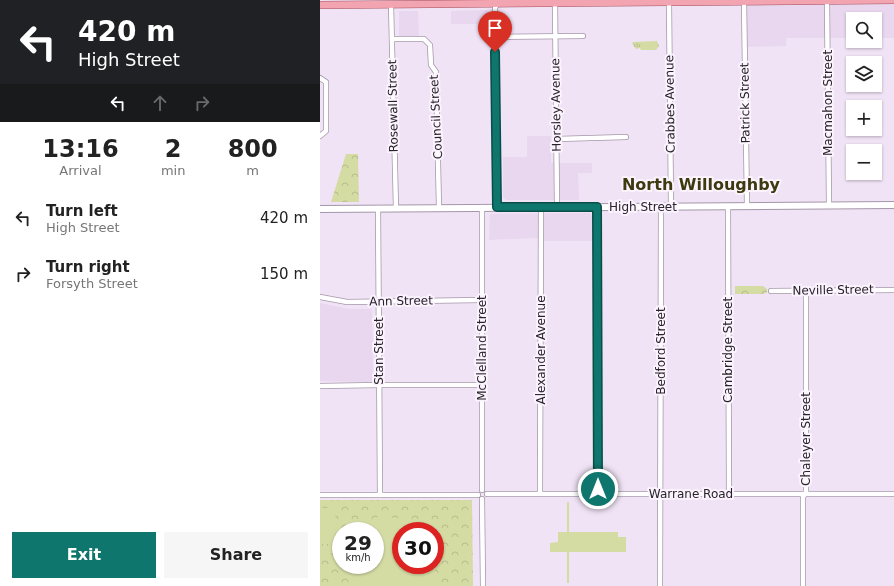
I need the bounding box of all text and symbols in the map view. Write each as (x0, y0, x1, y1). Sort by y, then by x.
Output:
pin (478, 11, 512, 52)
map controls (846, 12, 882, 180)
button: search (846, 12, 882, 48)
text: 420 m (78, 15, 175, 48)
icon: left (12, 16, 64, 68)
icon: arrive (484, 17, 506, 39)
text: High Street (78, 49, 180, 70)
street label: Macmahon Street (821, 50, 835, 156)
street label: Crabbes Avenue (662, 55, 678, 153)
button: layers (846, 56, 882, 92)
street label: Horsley Avenue (548, 58, 564, 152)
street label: Rosewall Street (385, 59, 401, 153)
street label: Patrick Street (737, 62, 753, 144)
street label: Council Street (427, 74, 445, 160)
icon: left (107, 92, 129, 114)
icon: ahead (149, 92, 171, 114)
icon: right (191, 92, 213, 114)
button: + (846, 100, 882, 136)
text: 13:16 (42, 135, 119, 163)
text: 2 (165, 135, 181, 163)
text: 800 (228, 135, 278, 163)
button: − (846, 144, 882, 180)
text: Arrival (59, 163, 102, 178)
text: min (161, 163, 185, 178)
text: m (246, 163, 259, 178)
district label: North Willoughby (622, 175, 781, 194)
street label: High Street (609, 200, 677, 214)
text: Turn left (46, 202, 118, 220)
icon: left (12, 207, 34, 229)
text: 420 m (260, 209, 308, 227)
text: High Street (46, 220, 120, 235)
text: Turn right (46, 258, 130, 276)
icon: right (12, 263, 34, 285)
text: 150 m (260, 265, 308, 283)
text: Forsyth Street (46, 276, 138, 291)
street label: Neville Street (792, 282, 874, 298)
street label: Ann Street (369, 293, 433, 309)
street label: McClelland Street (475, 295, 489, 401)
street label: Alexander Avenue (534, 295, 548, 405)
street label: Cambridge Street (721, 297, 735, 403)
street label: Bedford Street (654, 307, 668, 395)
street label: Stan Street (372, 317, 386, 385)
street label: Chaleyer Street (799, 392, 813, 486)
position arrow (577, 468, 619, 510)
street label: Warrane Road (649, 487, 733, 501)
speed limit sign: 30 (392, 522, 444, 574)
text: 29 (344, 531, 372, 555)
button: Exit (12, 532, 156, 578)
button: Share (164, 532, 308, 578)
text: km/h (345, 552, 371, 563)

